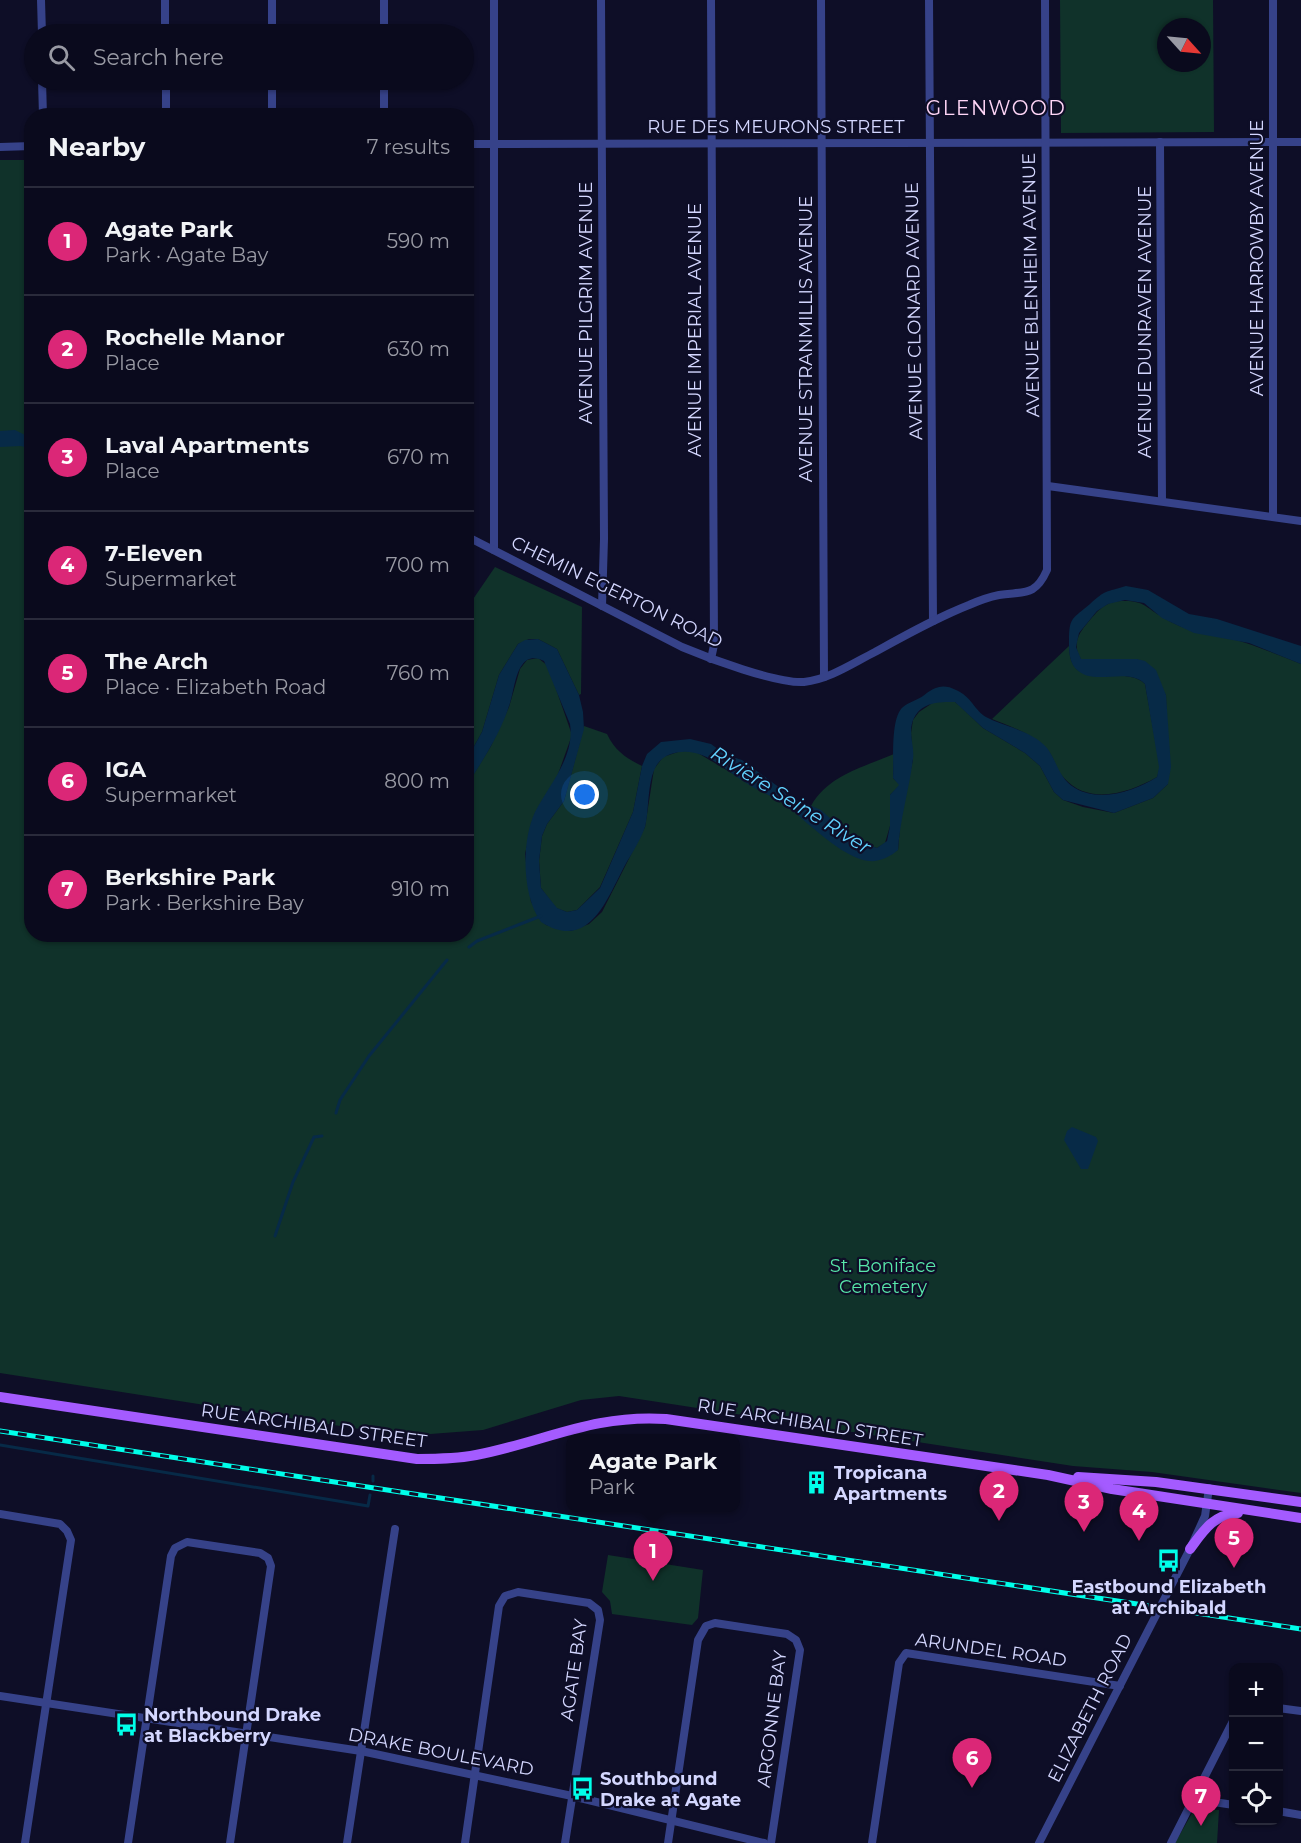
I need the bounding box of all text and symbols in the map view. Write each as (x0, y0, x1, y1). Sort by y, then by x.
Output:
north arrow (1157, 18, 1211, 72)
search box (24, 24, 474, 90)
icon: search (45, 41, 78, 74)
text: Search here (93, 44, 224, 71)
district label: GLENWOOD (926, 96, 1066, 120)
street label: RUE DES MEURONS STREET (647, 116, 905, 138)
street label: AVENUE HARROWBY AVENUE (1246, 120, 1268, 396)
text: Nearby (48, 131, 145, 163)
text: 7 results (367, 135, 450, 159)
street label: AVENUE BLENHEIM AVENUE (1018, 153, 1044, 417)
street label: AVENUE PILGRIM AVENUE (575, 182, 597, 424)
street label: AVENUE CLONARD AVENUE (901, 182, 927, 440)
street label: AVENUE DUNRAVEN AVENUE (1134, 186, 1156, 458)
street label: AVENUE STRANMILLIS AVENUE (795, 196, 817, 482)
street label: AVENUE IMPERIAL AVENUE (684, 203, 706, 457)
text: Agate Park (105, 216, 233, 243)
text: 1 (64, 229, 71, 253)
text: 590 m (387, 229, 450, 253)
text: Park · Agate Bay (105, 243, 268, 267)
text: Rochelle Manor (105, 324, 285, 351)
text: 2 (62, 337, 73, 361)
text: 630 m (387, 337, 450, 361)
text: Place (105, 351, 160, 375)
text: Laval Apartments (105, 432, 309, 459)
text: 3 (62, 445, 73, 469)
text: 670 m (387, 445, 450, 469)
text: Place (105, 459, 160, 483)
street label: CHEMIN EGERTON ROAD (508, 531, 726, 653)
text: 7-Eleven (105, 540, 203, 567)
text: 4 (61, 553, 74, 577)
text: 700 m (386, 553, 450, 577)
text: Supermarket (105, 567, 237, 591)
text: The Arch (105, 648, 208, 675)
text: 5 (62, 661, 73, 685)
text: 760 m (387, 661, 450, 685)
text: Place · Elizabeth Road (105, 675, 326, 699)
water label: Rivière Seine River (706, 741, 876, 860)
text: IGA (105, 756, 146, 783)
text: 6 (61, 769, 74, 793)
text: 800 m (384, 769, 450, 793)
your location (570, 780, 599, 809)
text: Supermarket (105, 783, 237, 807)
text: Berkshire Park (105, 864, 275, 891)
text: 7 (61, 877, 74, 901)
text: 910 m (391, 877, 450, 901)
text: Park · Berkshire Bay (105, 891, 304, 915)
park label: St. Boniface Cemetery (830, 1255, 936, 1298)
street label: RUE ARCHIBALD STREET (696, 1394, 925, 1452)
street label: RUE ARCHIBALD STREET (200, 1399, 429, 1453)
popup (566, 1434, 740, 1512)
text: Agate Park (589, 1448, 717, 1475)
place label: Tropicana Apartments (833, 1462, 948, 1505)
building icon: Tropicana Apartments (803, 1470, 829, 1496)
pin: 2 (980, 1472, 1018, 1521)
text: Park (589, 1475, 635, 1499)
pin: 3 (1064, 1482, 1104, 1532)
pin: 4 (1120, 1492, 1158, 1541)
pin: 5 (1214, 1518, 1254, 1568)
pin: 1 (634, 1532, 672, 1581)
bus stop icon: Eastbound Elizabeth at Archibald (1156, 1548, 1182, 1574)
place label: Eastbound Elizabeth at Archibald (1072, 1576, 1266, 1619)
street label: AGATE BAY (556, 1617, 592, 1723)
street label: ARUNDEL ROAD (914, 1628, 1068, 1672)
street label: ELIZABETH ROAD (1043, 1630, 1137, 1786)
street label: ARGONNE BAY (753, 1649, 791, 1789)
map controls (1229, 1663, 1283, 1825)
button: + (1229, 1663, 1283, 1717)
place label: Northbound Drake at Blackberry (144, 1704, 321, 1747)
bus stop icon: Northbound Drake at Blackberry (113, 1712, 139, 1738)
button: − (1229, 1717, 1283, 1771)
street label: DRAKE BOULEVARD (346, 1723, 536, 1781)
pin: 6 (952, 1738, 992, 1788)
place label: Southbound Drake at Agate (600, 1768, 741, 1811)
button: locate (1229, 1771, 1283, 1825)
bus stop icon: Southbound Drake at Agate (569, 1776, 595, 1802)
pin: 7 (1182, 1776, 1220, 1826)

